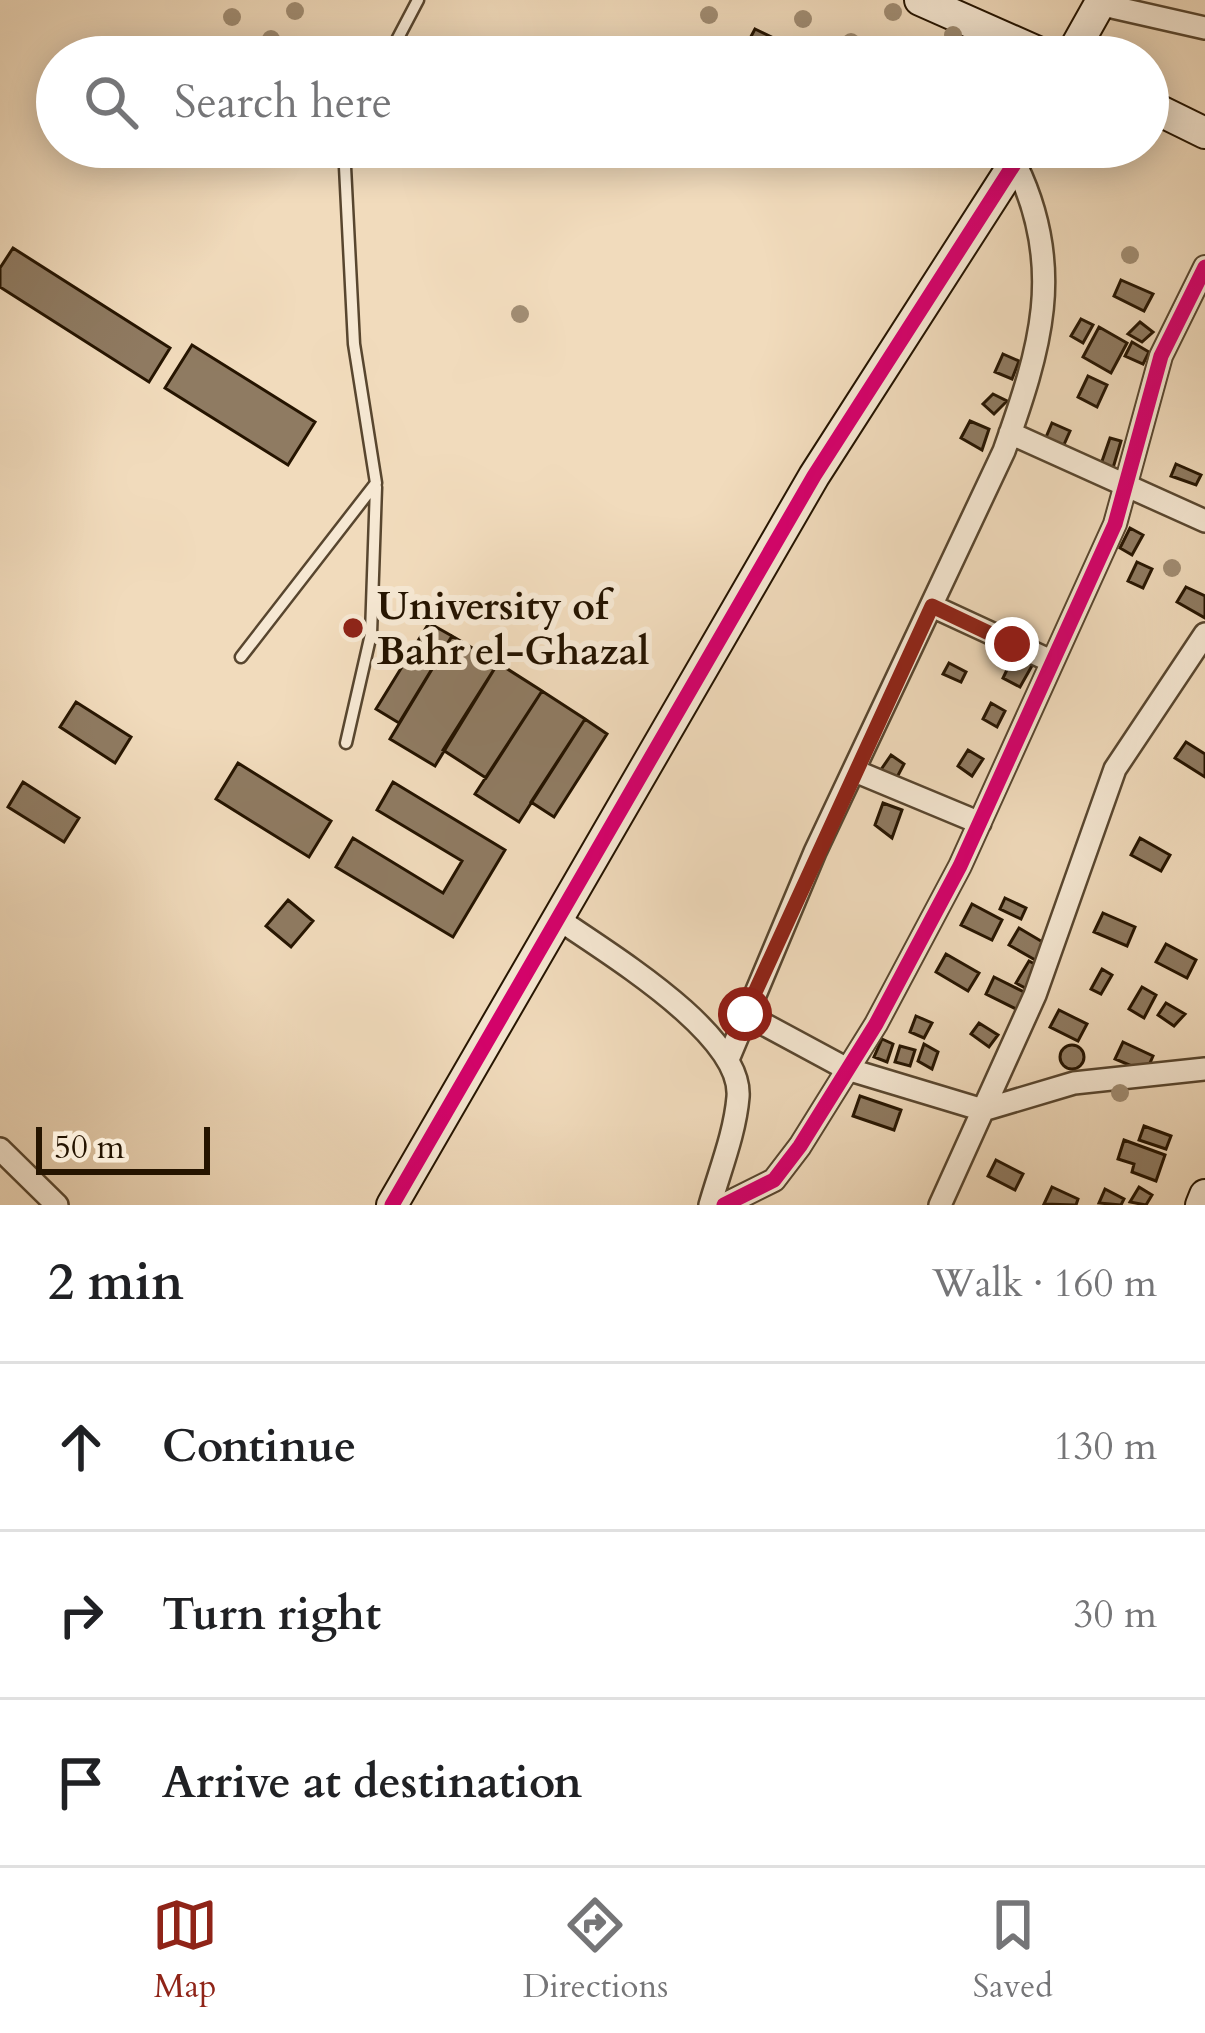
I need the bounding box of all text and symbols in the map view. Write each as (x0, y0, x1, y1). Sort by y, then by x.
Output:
search box (36, 36, 1169, 168)
icon: search (78, 69, 144, 135)
text: Search here (174, 72, 392, 133)
place label: University of Bahr el-Ghazal (377, 580, 649, 678)
marker: University of Bahr el-Ghazal (340, 615, 366, 641)
route end (985, 617, 1039, 671)
route start (718, 987, 772, 1041)
scale bar (36, 1121, 210, 1174)
text: 50 m (54, 1125, 125, 1170)
text: 2 min (48, 1248, 184, 1318)
text: Walk · 160 m (932, 1257, 1157, 1310)
icon: ahead (48, 1414, 114, 1480)
text: Continue (162, 1416, 356, 1477)
text: 130 m (1054, 1420, 1157, 1473)
icon: right (48, 1582, 114, 1648)
text: Turn right (162, 1584, 381, 1645)
text: 30 m (1074, 1588, 1157, 1641)
icon: arrive (48, 1750, 114, 1816)
text: Arrive at destination (162, 1752, 582, 1813)
tab: Map (152, 1892, 218, 2009)
tab: Directions (523, 1892, 668, 2009)
tab: Saved (973, 1892, 1053, 2009)

